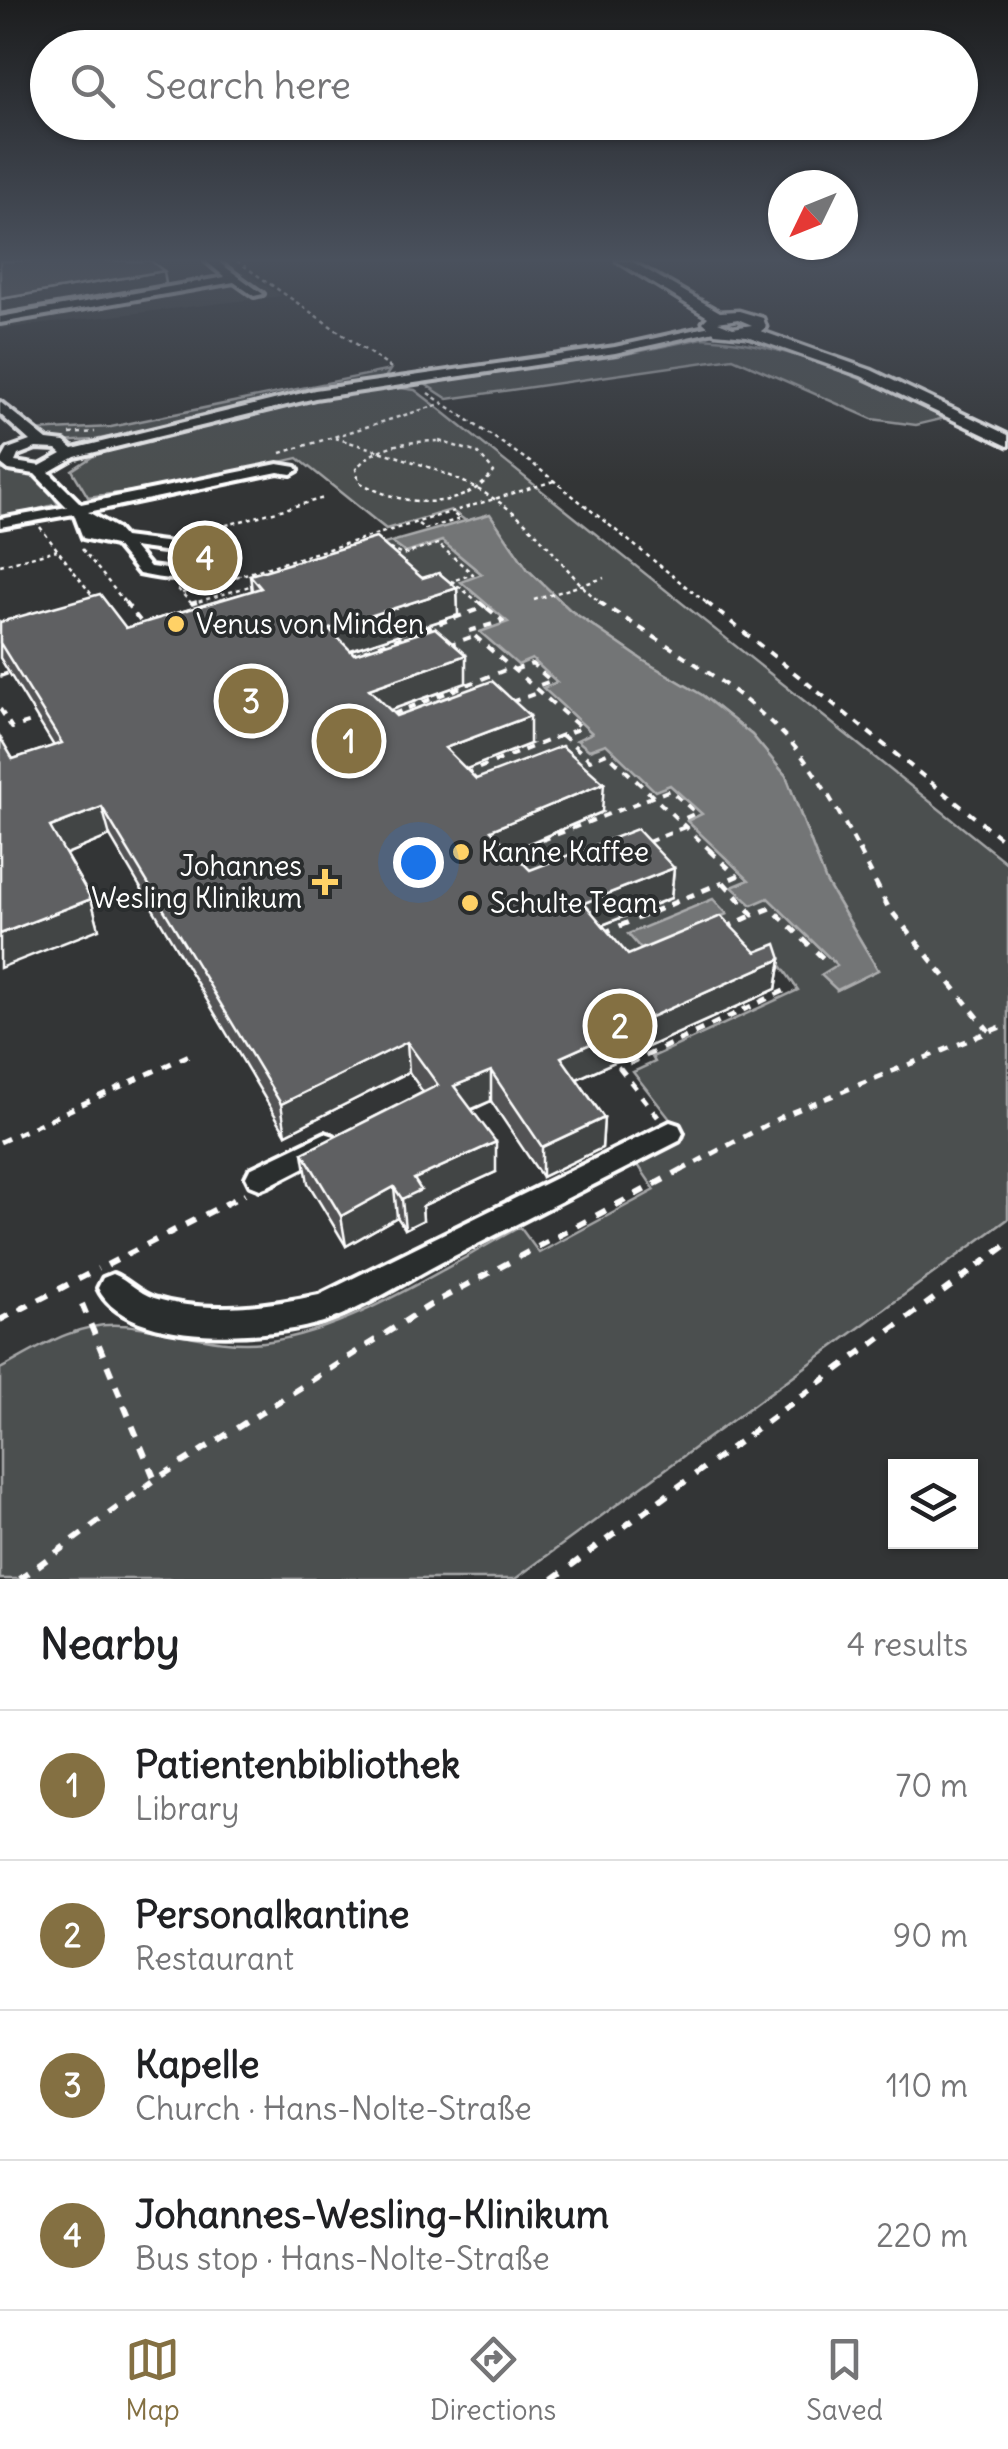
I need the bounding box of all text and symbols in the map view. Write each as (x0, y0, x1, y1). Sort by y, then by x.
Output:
search box (30, 30, 978, 140)
icon: search (65, 58, 120, 113)
text: Search here (145, 62, 351, 109)
north arrow (768, 170, 858, 260)
pin: 4 (172, 520, 238, 596)
place label: Venus von Minden (196, 606, 424, 642)
marker: Venus von Minden (165, 613, 187, 635)
pin: 3 (218, 664, 284, 738)
pin: 1 (316, 704, 382, 778)
place label: Kanne Kaffee (481, 834, 649, 870)
your location (393, 837, 444, 888)
marker: Kanne Kaffee (450, 841, 472, 863)
place label: Johannes Wesling Klinikum (91, 848, 302, 916)
marker: Johannes Wesling Klinikum (312, 869, 338, 895)
place label: Schulte Team (490, 885, 658, 921)
marker: Schulte Team (459, 892, 481, 914)
pin: 2 (588, 988, 652, 1064)
map controls (888, 1459, 978, 1549)
button: layers (888, 1459, 978, 1549)
text: Nearby (40, 1618, 179, 1670)
text: 4 results (847, 1624, 968, 1665)
text: Patientenbibliothek (135, 1741, 460, 1788)
text: 1 (66, 1765, 79, 1806)
text: 70 m (896, 1765, 968, 1806)
text: Library (135, 1788, 239, 1829)
text: Personalkantine (135, 1891, 410, 1938)
text: 2 (64, 1915, 81, 1956)
text: 90 m (893, 1915, 968, 1956)
text: Restaurant (135, 1938, 294, 1979)
text: Kapelle (135, 2041, 260, 2088)
text: 3 (63, 2065, 82, 2106)
text: 110 m (886, 2065, 968, 2106)
text: Church · Hans-Nolte-Straße (135, 2088, 532, 2129)
text: Johannes-Wesling-Klinikum (135, 2191, 609, 2238)
text: 4 (63, 2215, 82, 2256)
text: 220 m (876, 2215, 968, 2256)
text: Bus stop · Hans-Nolte-Straße (135, 2238, 550, 2279)
tab: Map (125, 2332, 180, 2428)
tab: Directions (430, 2332, 556, 2428)
tab: Saved (806, 2332, 883, 2428)

